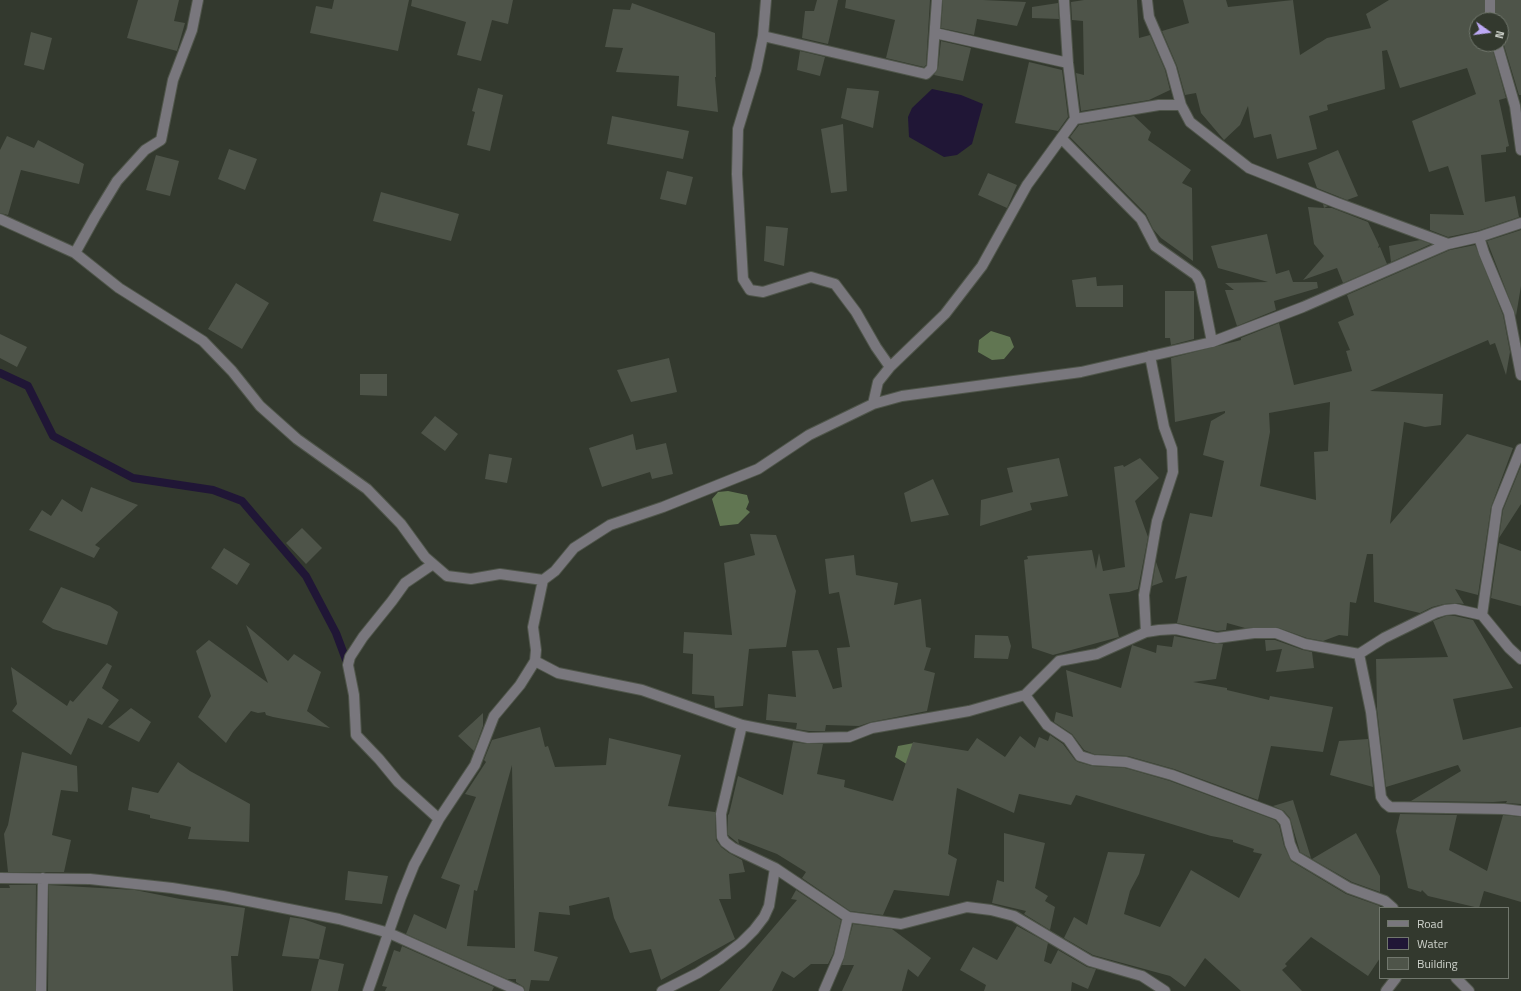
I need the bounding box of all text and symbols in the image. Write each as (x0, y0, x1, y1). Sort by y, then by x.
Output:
north arrow (1469, 12, 1509, 52)
text: N (1491, 29, 1508, 40)
legend (1379, 907, 1509, 979)
text: Road (1417, 914, 1443, 933)
text: Water (1417, 934, 1448, 953)
text: Building (1417, 954, 1458, 973)

